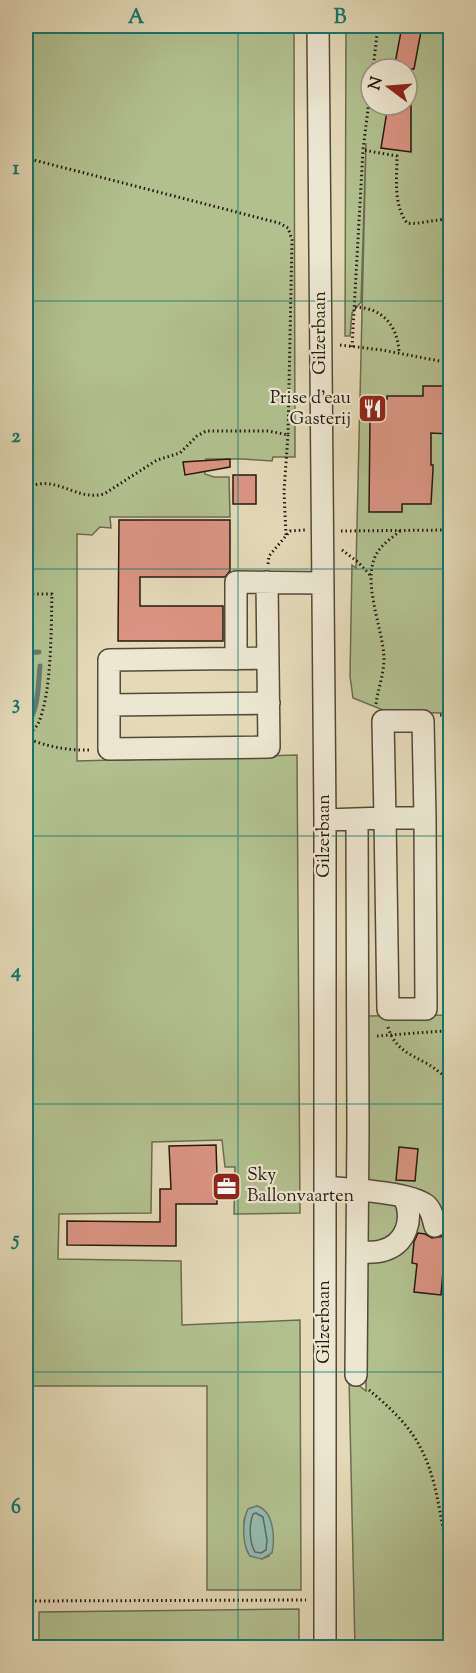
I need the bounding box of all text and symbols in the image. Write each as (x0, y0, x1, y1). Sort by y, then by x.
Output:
text: A (128, 4, 145, 33)
text: B (334, 4, 347, 33)
north arrow (359, 57, 419, 117)
text: N (364, 74, 390, 93)
text: 1 (13, 155, 20, 184)
street label: Gilzerbaan (308, 291, 334, 375)
place label: Prise d'eau Gasterij (270, 386, 351, 433)
restaurant icon: Prise d'eau Gasterij (356, 393, 388, 425)
text: 2 (11, 423, 21, 452)
text: 3 (12, 690, 20, 719)
street label: Gilzerbaan (312, 794, 338, 878)
text: 4 (10, 958, 21, 987)
place label: Sky Ballonvaarten (247, 1163, 355, 1210)
office icon: Sky Ballonvaarten (210, 1170, 242, 1202)
text: 5 (11, 1226, 20, 1255)
street label: Gilzerbaan (312, 1280, 338, 1364)
text: 6 (11, 1494, 21, 1523)

